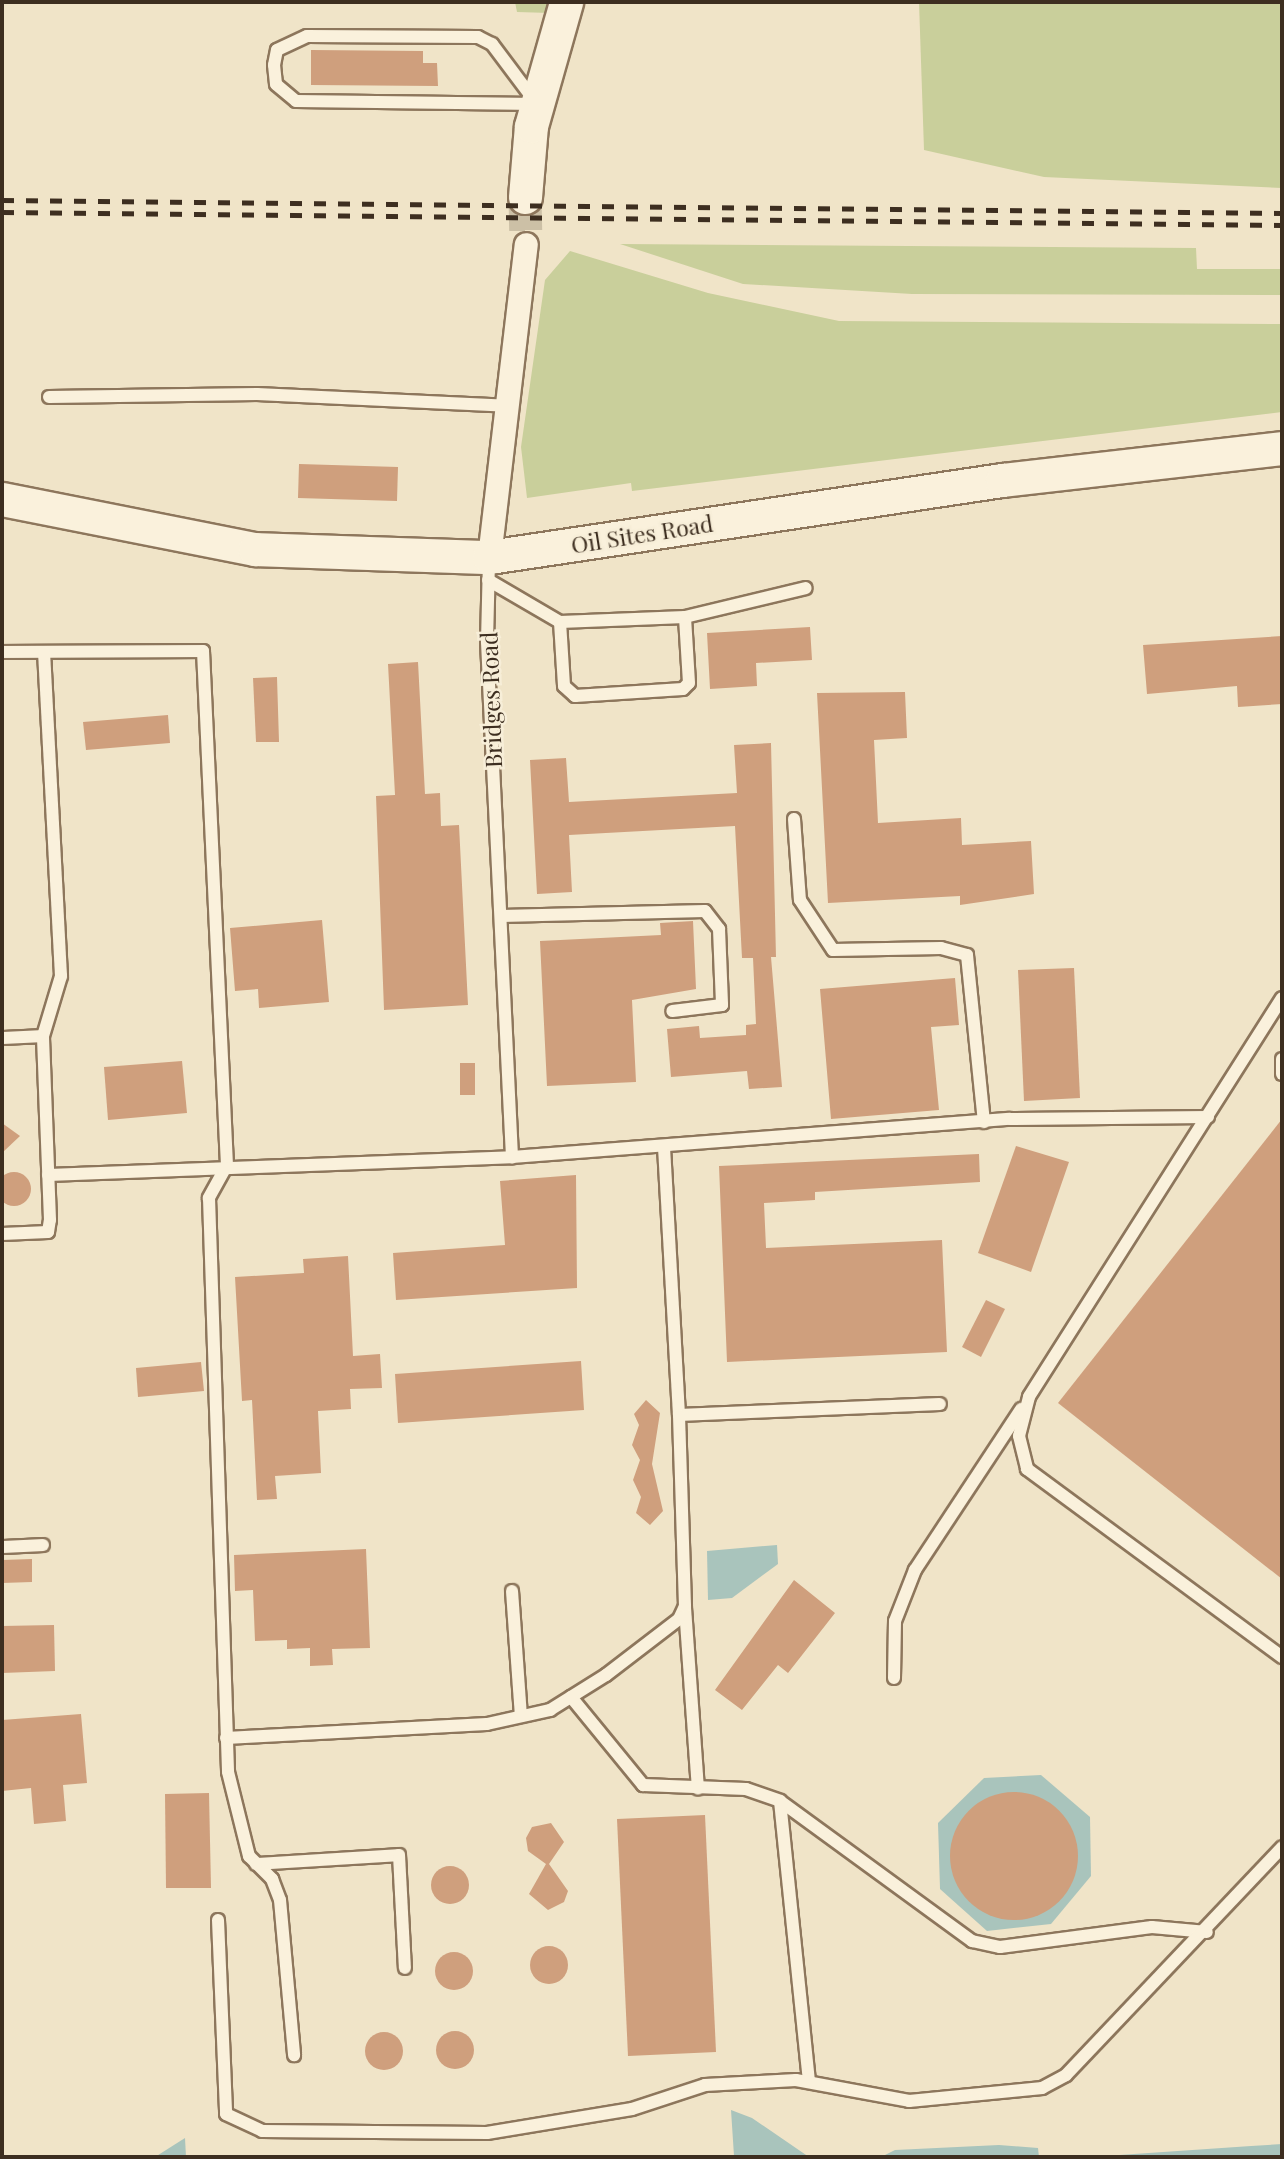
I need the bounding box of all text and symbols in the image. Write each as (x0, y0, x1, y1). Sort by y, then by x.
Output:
street label: Oil Sites Road (569, 509, 715, 559)
street label: Bridges Road (475, 631, 507, 769)

